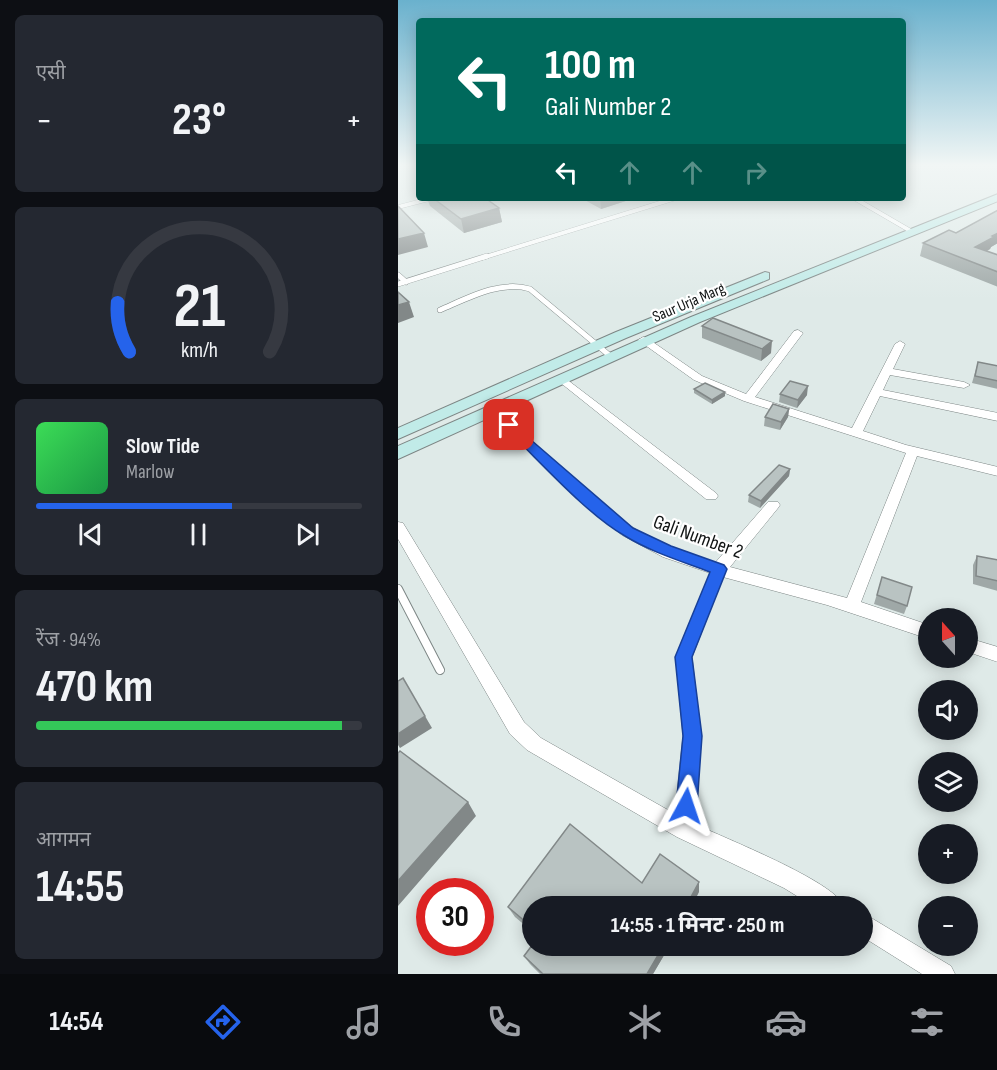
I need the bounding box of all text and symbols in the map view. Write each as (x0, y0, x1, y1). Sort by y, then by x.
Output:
text: 100 m (545, 40, 636, 91)
icon: left (446, 42, 524, 120)
text: एसी (36, 61, 66, 85)
text: Gali Number 2 (545, 91, 671, 123)
text: 23° (172, 93, 226, 148)
text: − (36, 101, 52, 141)
text: + (346, 101, 362, 141)
icon: left (550, 156, 583, 189)
icon: ahead (613, 156, 646, 189)
icon: ahead (676, 156, 709, 189)
icon: right (739, 156, 772, 189)
text: 21 (173, 270, 225, 345)
street label: Saur Urja Marg (650, 279, 728, 327)
text: km/h (180, 339, 218, 364)
pin (483, 399, 534, 450)
icon: arrive (492, 408, 525, 441)
text: Slow Tide (126, 433, 200, 460)
text: Marlow (126, 460, 174, 484)
street label: Gali Number 2 (650, 510, 746, 564)
icon: previous (74, 518, 107, 551)
icon: pause (182, 518, 215, 551)
icon: next (291, 518, 324, 551)
north arrow (918, 608, 978, 668)
map controls (918, 608, 978, 956)
text: रेंज · 94% (36, 628, 101, 652)
text: 470 km (36, 660, 153, 715)
button: sound (918, 680, 978, 740)
button: layers (918, 752, 978, 812)
position arrow (654, 774, 718, 838)
button: + (918, 824, 978, 884)
text: आगमन (36, 828, 91, 852)
text: 14:55 (36, 860, 124, 915)
speed limit sign: 30 (416, 878, 494, 956)
button: − (918, 896, 978, 956)
text: 14:55 · 1 मिनट · 250 m (611, 912, 784, 939)
icon: directions (202, 1001, 244, 1043)
icon: music (343, 1001, 385, 1043)
icon: phone (483, 1001, 525, 1043)
icon: climate (624, 1001, 666, 1043)
icon: car (765, 1001, 807, 1043)
icon: filters (906, 1001, 948, 1043)
text: 14:54 (49, 1006, 103, 1038)

